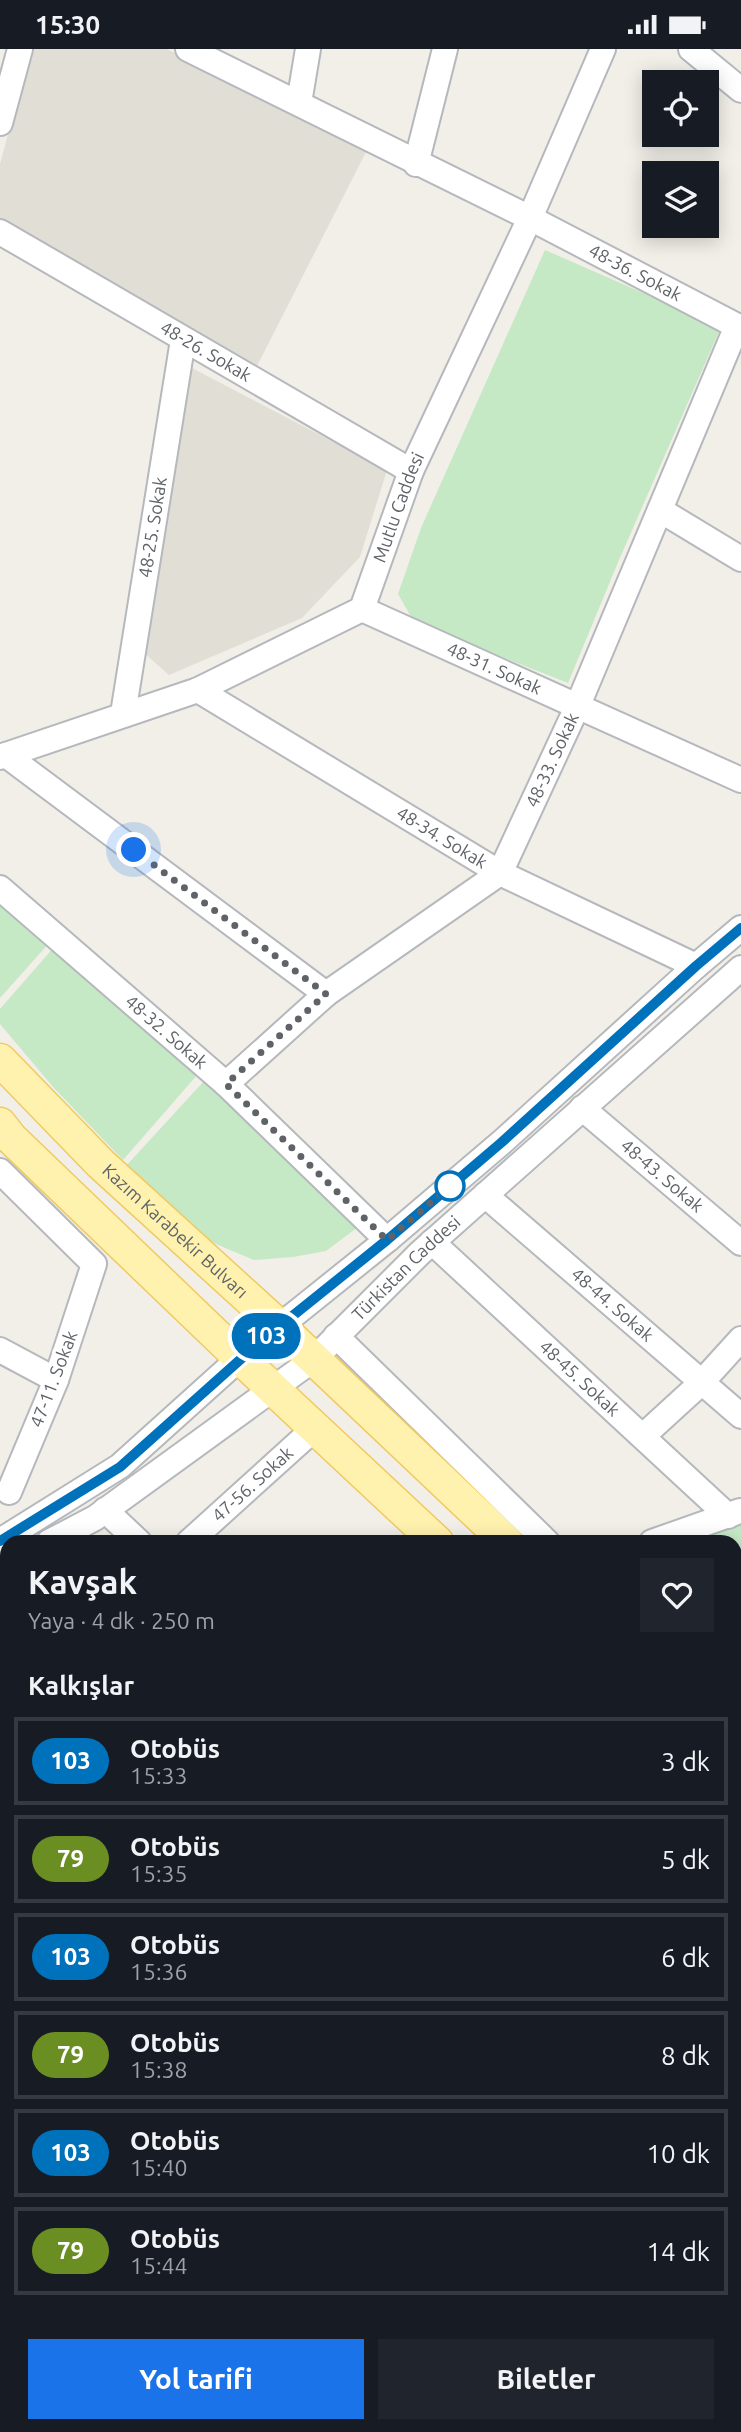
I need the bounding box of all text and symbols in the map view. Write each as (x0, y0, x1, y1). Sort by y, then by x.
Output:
text: 15:30 (35, 10, 100, 39)
map controls (642, 70, 719, 238)
button: locate (642, 70, 719, 147)
button: layers (642, 161, 719, 238)
street label: 48-36. Sokak (586, 240, 685, 304)
street label: 48-26. Sokak (157, 317, 255, 385)
street label: Mutlu Caddesi (368, 449, 427, 565)
street label: 48-25. Sokak (134, 475, 170, 579)
street label: 48-31. Sokak (444, 638, 545, 698)
street label: 48-33. Sokak (521, 709, 582, 810)
street label: 48-34. Sokak (394, 802, 491, 872)
your location (116, 832, 151, 867)
street label: 48-32. Sokak (122, 990, 212, 1072)
street label: 48-43. Sokak (617, 1135, 708, 1216)
street label: Kazım Karabekir Bulvarı (99, 1159, 252, 1302)
unlabelled marker (435, 1171, 465, 1201)
street label: Türkistan Caddesi (348, 1211, 464, 1324)
street label: 48-44. Sokak (568, 1263, 658, 1345)
line badge: 103 (226, 1313, 306, 1359)
text: 103 (246, 1322, 286, 1349)
street label: 47-11. Sokak (25, 1328, 81, 1430)
street label: 48-45. Sokak (536, 1336, 624, 1420)
street label: 47-56. Sokak (208, 1442, 297, 1525)
button: heart (640, 1558, 714, 1632)
text: Kavşak (28, 1563, 137, 1600)
text: Yaya · 4 dk · 250 m (28, 1608, 215, 1633)
text: Kalkışlar (28, 1671, 134, 1700)
text: Otobüs (130, 1734, 220, 1763)
text: 103 (50, 1747, 91, 1774)
text: 3 dk (661, 1747, 710, 1776)
text: 15:33 (130, 1763, 188, 1788)
text: Otobüs (130, 1832, 220, 1861)
text: 79 (57, 1845, 84, 1872)
text: 5 dk (661, 1845, 710, 1874)
text: 15:35 (130, 1861, 188, 1886)
text: Otobüs (130, 1930, 220, 1959)
text: 103 (50, 1943, 91, 1970)
text: 6 dk (661, 1943, 710, 1972)
text: 15:36 (130, 1959, 188, 1984)
text: Otobüs (130, 2028, 220, 2057)
text: 79 (57, 2041, 84, 2068)
text: 8 dk (661, 2041, 710, 2070)
text: 15:38 (130, 2057, 188, 2082)
text: Otobüs (130, 2126, 220, 2155)
text: 103 (50, 2139, 91, 2166)
text: 10 dk (646, 2139, 710, 2168)
text: 15:40 (130, 2155, 188, 2180)
text: Otobüs (130, 2224, 220, 2253)
text: 79 (57, 2237, 84, 2264)
text: 14 dk (646, 2237, 710, 2266)
text: 15:44 (130, 2253, 188, 2278)
button: Yol tarifi (28, 2339, 364, 2419)
button: Biletler (378, 2339, 714, 2419)

